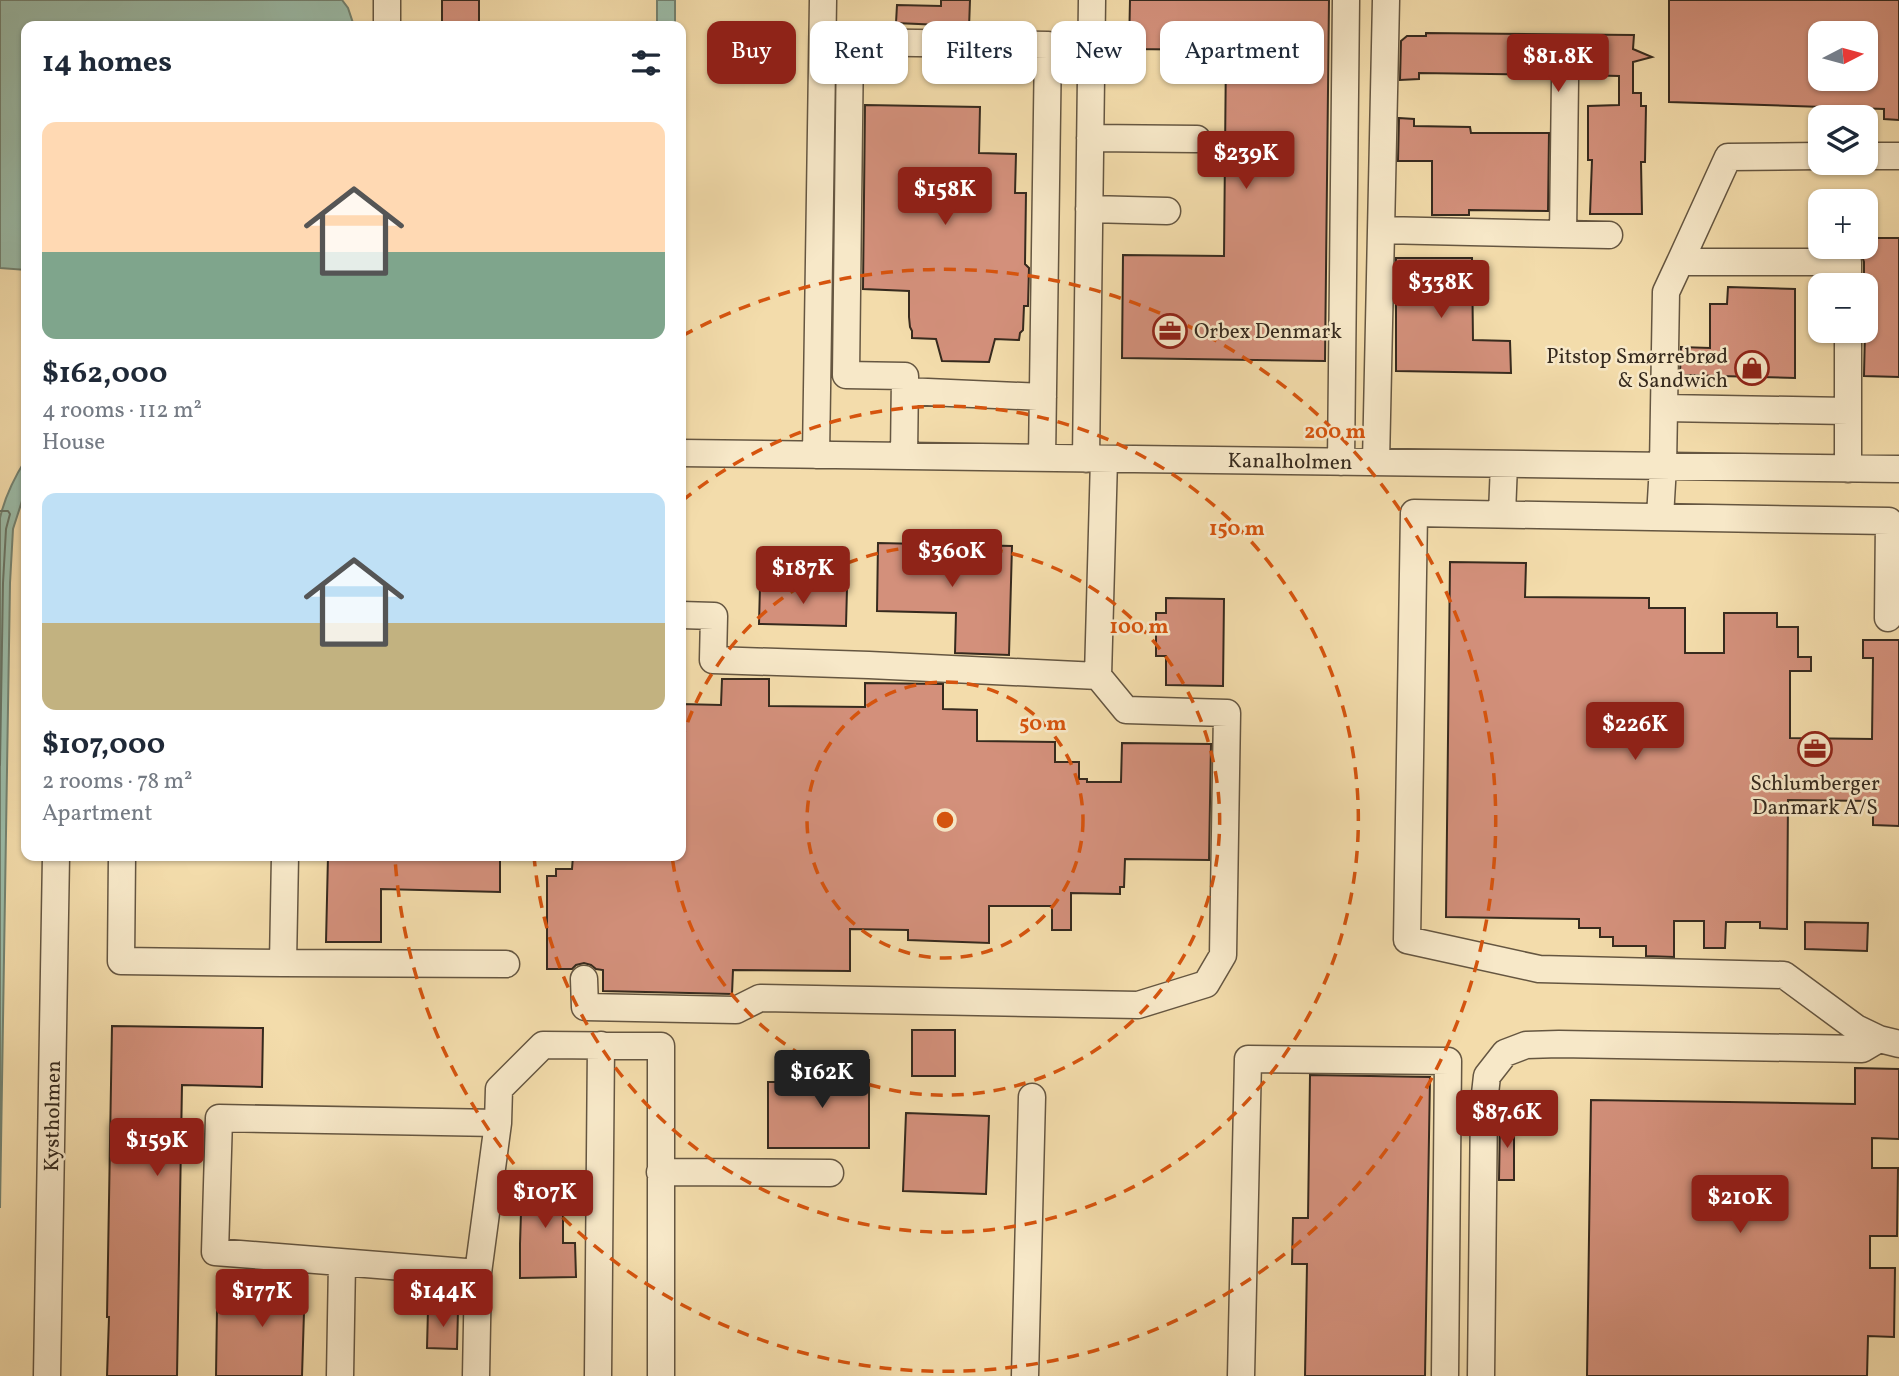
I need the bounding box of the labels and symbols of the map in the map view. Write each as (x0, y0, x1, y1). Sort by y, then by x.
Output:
north arrow (1808, 21, 1878, 91)
pin: $81.8K (1501, 34, 1615, 94)
pin: $239K (1197, 132, 1295, 191)
pin: $158K (896, 168, 994, 227)
pin: $338K (1392, 260, 1490, 320)
office icon: Orbex Denmark (1151, 312, 1189, 350)
place label: Orbex Denmark (1194, 318, 1342, 347)
place label: Pitstop Smørrebrød & Sandwich (1546, 343, 1728, 396)
shop icon: Pitstop Smørrebrød & Sandwich (1733, 349, 1771, 387)
text: 200 m (1304, 418, 1366, 447)
street label: Kanalholmen (1227, 447, 1353, 478)
text: 150 m (1209, 515, 1265, 544)
pin: $360K (903, 530, 1001, 589)
pin: $187K (754, 546, 852, 606)
text: 100 m (1109, 613, 1169, 642)
pin: $226K (1586, 702, 1684, 762)
text: 50 m (1019, 710, 1067, 739)
office icon: Schlumberger Danmark A/S (1796, 730, 1834, 768)
place label: Schlumberger Danmark A/S (1750, 770, 1880, 823)
centre of rings (933, 808, 957, 832)
pin: $162K (773, 1050, 871, 1110)
street label: Kystholmen (38, 1060, 69, 1172)
pin: $87.6K (1450, 1090, 1564, 1150)
pin: $159K (108, 1118, 206, 1178)
pin: $107K (496, 1170, 594, 1230)
pin: $210K (1691, 1176, 1789, 1235)
pin: $177K (213, 1270, 311, 1329)
pin: $144K (394, 1270, 492, 1329)

